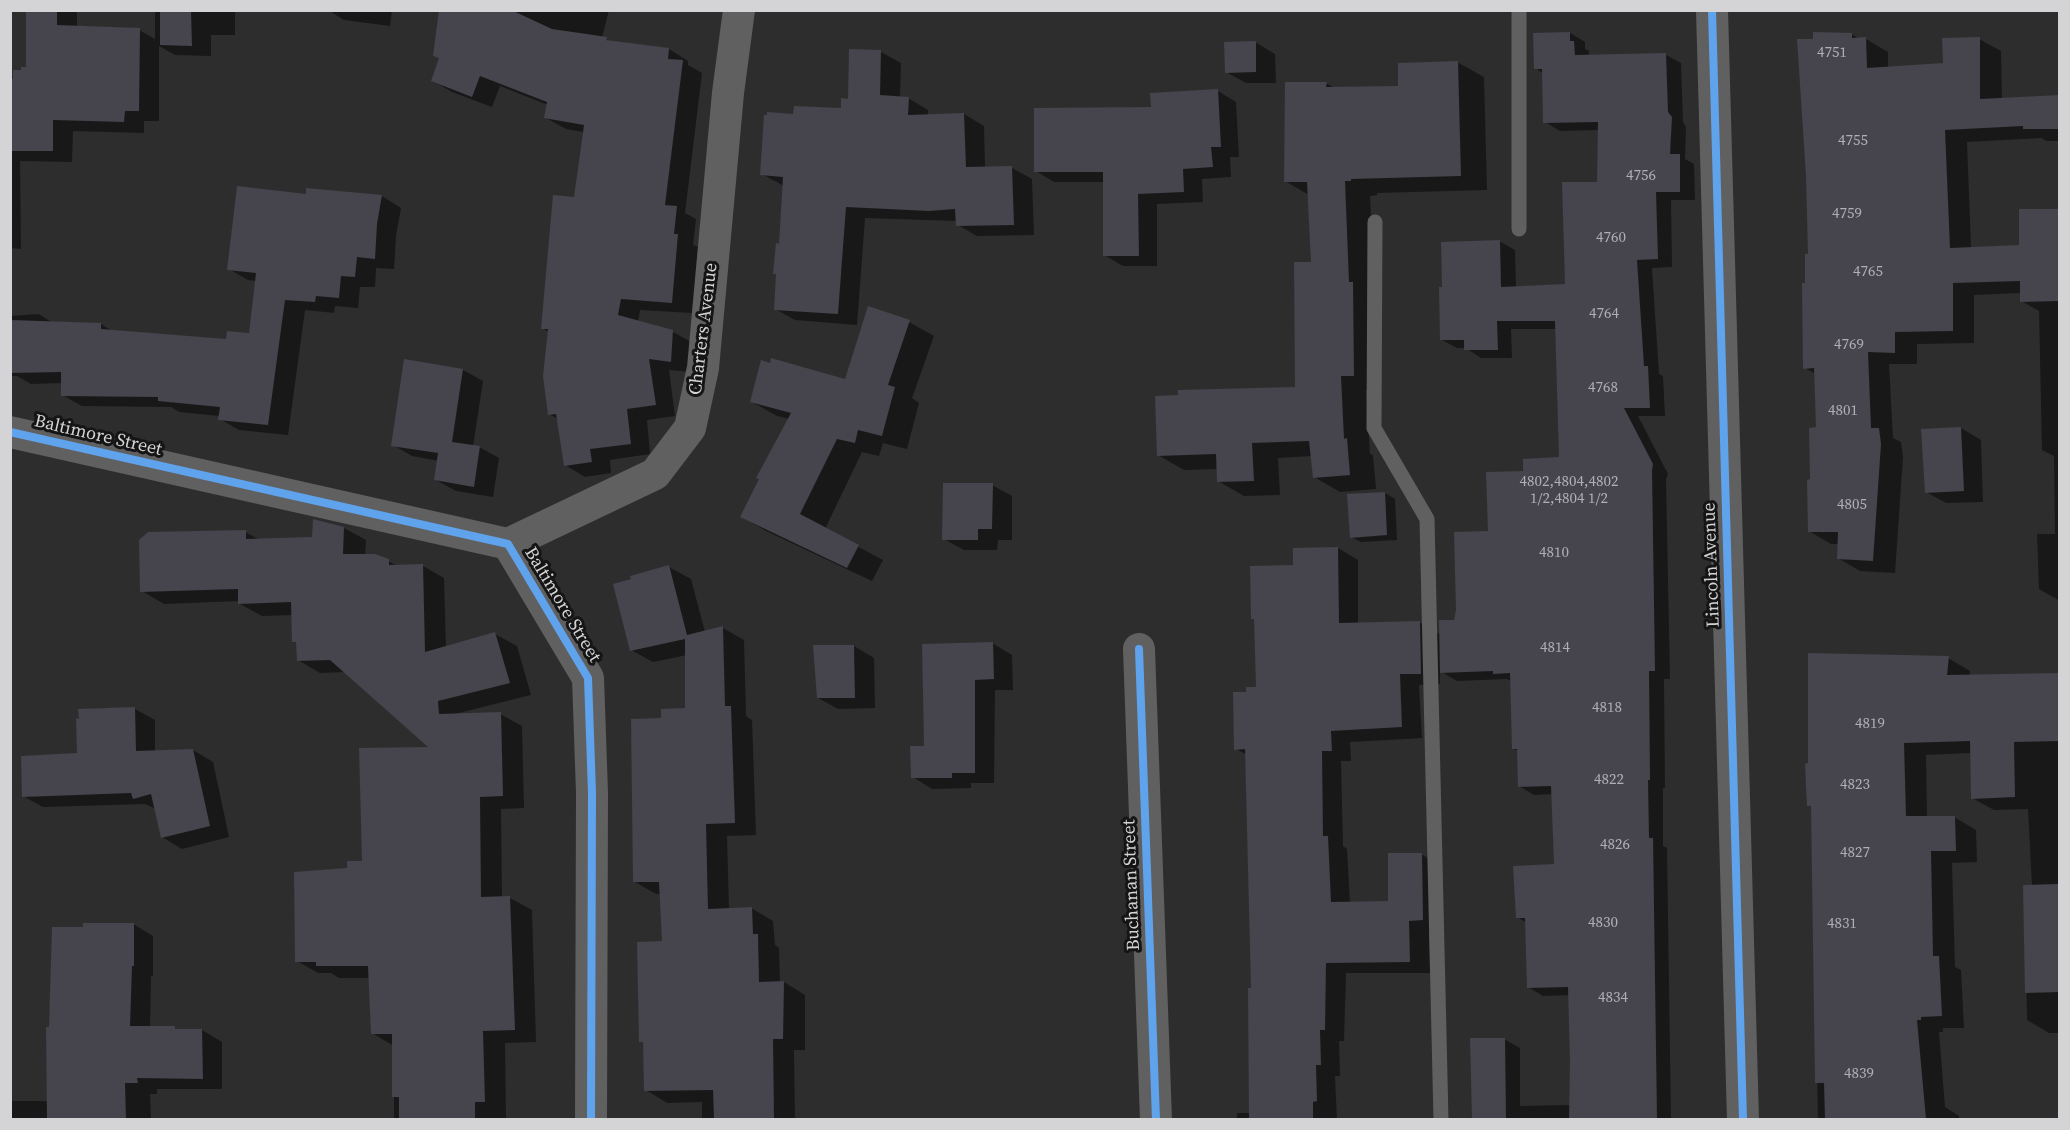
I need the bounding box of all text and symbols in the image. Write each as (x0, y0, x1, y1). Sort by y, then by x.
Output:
house number: 4751 (1817, 44, 1847, 62)
house number: 4755 (1838, 132, 1868, 150)
house number: 4756 (1626, 167, 1656, 185)
house number: 4759 (1832, 205, 1862, 223)
house number: 4760 (1596, 229, 1626, 247)
street label: Charters Avenue (685, 262, 723, 396)
house number: 4765 (1853, 263, 1883, 281)
house number: 4764 (1589, 305, 1619, 323)
house number: 4769 (1834, 336, 1864, 354)
house number: 4768 (1588, 379, 1618, 397)
house number: 4801 (1828, 402, 1858, 420)
street label: Baltimore Street (32, 411, 164, 461)
house number: 4802,4804,4802 1/2,4804 1/2 (1520, 473, 1618, 508)
house number: 4805 (1837, 496, 1867, 514)
street label: Lincoln Avenue (1699, 502, 1725, 628)
street label: Baltimore Street (519, 544, 605, 666)
house number: 4810 (1539, 544, 1569, 562)
house number: 4814 (1540, 639, 1570, 657)
house number: 4818 (1592, 699, 1622, 717)
house number: 4819 (1855, 715, 1885, 733)
house number: 4822 (1594, 771, 1624, 789)
house number: 4823 (1840, 776, 1870, 794)
street label: Buchanan Street (1119, 819, 1145, 951)
house number: 4826 (1600, 836, 1630, 854)
house number: 4827 (1840, 844, 1870, 862)
house number: 4830 (1588, 914, 1618, 932)
house number: 4831 (1827, 915, 1857, 933)
house number: 4834 (1598, 989, 1628, 1007)
house number: 4839 (1844, 1065, 1874, 1083)

